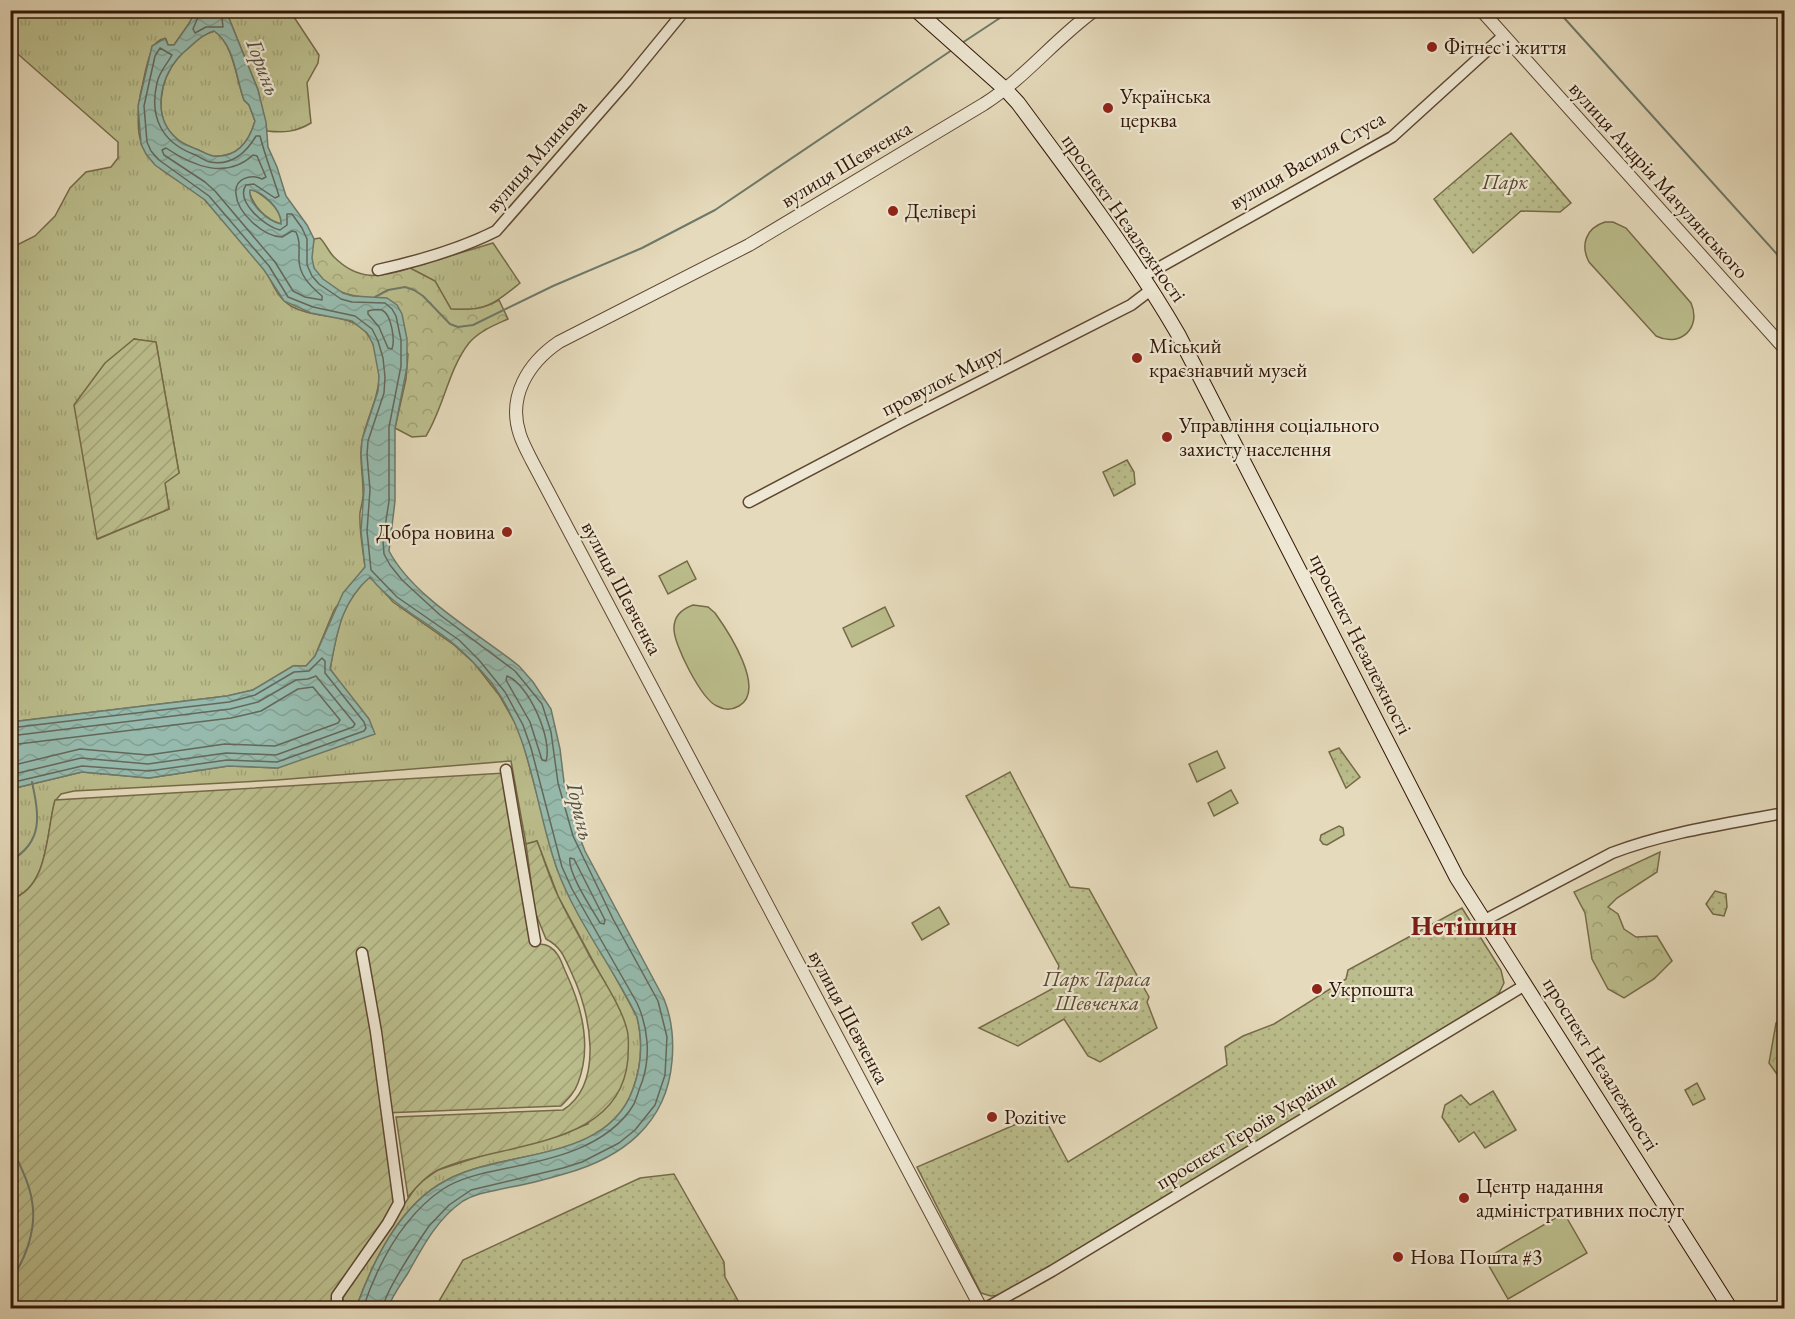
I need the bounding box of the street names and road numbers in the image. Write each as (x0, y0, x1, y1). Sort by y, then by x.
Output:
street label: вулиця Андрія Мачулянського (1563, 75, 1755, 284)
street label: вулиця Млинова (479, 93, 593, 218)
street label: вулиця Василя Стуса (1224, 104, 1390, 215)
street label: вулиця Шевченка (775, 114, 917, 213)
street label: проспект Незалежності (1056, 128, 1193, 307)
street label: провулок Миру (876, 337, 1008, 422)
street label: вулиця Шевченка (576, 516, 669, 660)
street label: проспект Незалежності (1304, 549, 1419, 739)
street label: вулиця Шевченка (803, 945, 896, 1089)
street label: проспект Незалежності (1537, 972, 1666, 1156)
street label: проспект Героїв України (1151, 1066, 1341, 1195)

